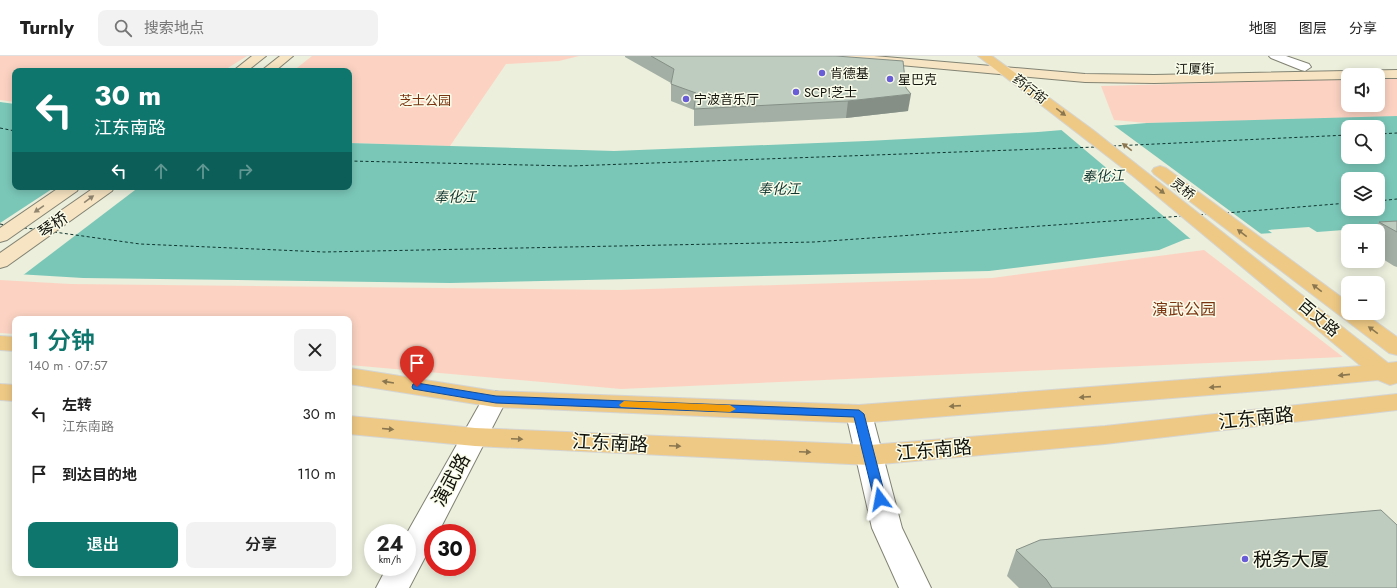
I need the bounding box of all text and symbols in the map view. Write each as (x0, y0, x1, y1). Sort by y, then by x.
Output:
search box (98, 10, 378, 46)
text: Turnly (20, 14, 74, 41)
icon: search (112, 17, 134, 39)
text: 搜索地点 (144, 17, 204, 39)
text: 地图 (1249, 18, 1277, 38)
text: 图层 (1299, 18, 1327, 38)
text: 分享 (1349, 18, 1377, 38)
street label: 江厦街 (1175, 59, 1215, 79)
place label: 肯德基 (830, 64, 869, 83)
marker: 肯德基 (817, 68, 827, 78)
map controls (1341, 68, 1385, 320)
button: sound (1341, 68, 1385, 112)
place label: 星巴克 (898, 70, 937, 89)
street label: 药行街 (1009, 70, 1051, 108)
marker: 星巴克 (885, 74, 895, 84)
text: 30 m (94, 75, 161, 116)
place label: SCP!芝士 (804, 83, 857, 102)
icon: left (28, 84, 80, 136)
marker: SCP!芝士 (791, 87, 801, 97)
place label: 宁波音乐厅 (694, 90, 759, 109)
park label: 芝士公园 (399, 91, 451, 110)
marker: 宁波音乐厅 (681, 94, 691, 104)
one-way arrow (1055, 108, 1066, 116)
text: 江东南路 (94, 115, 166, 141)
button: search (1341, 120, 1385, 164)
one-way arrow (1122, 143, 1132, 151)
icon: left (108, 160, 130, 182)
icon: ahead (150, 160, 172, 182)
icon: ahead (192, 160, 214, 182)
icon: right (234, 160, 256, 182)
water label: 奉化江 (1082, 165, 1126, 187)
button: layers (1341, 172, 1385, 216)
street label: 灵桥 (1167, 174, 1199, 204)
water label: 奉化江 (758, 179, 802, 199)
one-way arrow (1154, 186, 1165, 194)
water label: 奉化江 (434, 187, 478, 207)
one-way arrow (83, 195, 94, 203)
one-way arrow (34, 205, 44, 213)
street label: 琴桥 (33, 206, 73, 244)
button: + (1341, 224, 1385, 268)
one-way arrow (1237, 229, 1248, 237)
button: − (1341, 276, 1385, 320)
one-way arrow (1311, 284, 1322, 293)
street label: 百丈路 (1293, 294, 1345, 342)
park label: 演武公园 (1152, 298, 1216, 321)
text: 1 分钟 (28, 323, 95, 358)
one-way arrow (1368, 326, 1379, 335)
button: close (294, 329, 336, 371)
pin (400, 346, 434, 387)
icon: arrive (406, 352, 428, 374)
text: 140 m · 07:57 (28, 356, 108, 375)
one-way arrow (1338, 372, 1350, 379)
one-way arrow (381, 379, 394, 385)
one-way arrow (1208, 383, 1221, 390)
one-way arrow (1079, 393, 1091, 400)
text: 左转 (62, 394, 92, 416)
street label: 江东南路 (1217, 401, 1295, 435)
icon: left (28, 403, 50, 425)
text: 30 m (303, 403, 336, 425)
one-way arrow (949, 403, 961, 410)
text: 江东南路 (62, 417, 114, 436)
one-way arrow (382, 426, 394, 432)
street label: 江东南路 (571, 428, 649, 458)
street label: 江东南路 (895, 433, 973, 467)
one-way arrow (511, 436, 524, 442)
one-way arrow (669, 443, 682, 449)
street label: 演武路 (425, 449, 477, 511)
one-way arrow (799, 449, 812, 455)
icon: arrive (28, 463, 50, 485)
text: 110 m (297, 463, 336, 485)
text: 到达目的地 (62, 464, 137, 486)
position arrow (859, 478, 901, 520)
button: 退出 (28, 522, 178, 568)
button: 分享 (186, 522, 336, 568)
speed limit sign: 30 (424, 524, 476, 576)
text: 24 (376, 530, 404, 559)
place label: 税务大厦 (1253, 546, 1329, 573)
text: km/h (379, 552, 401, 567)
marker: 税务大厦 (1240, 554, 1250, 564)

